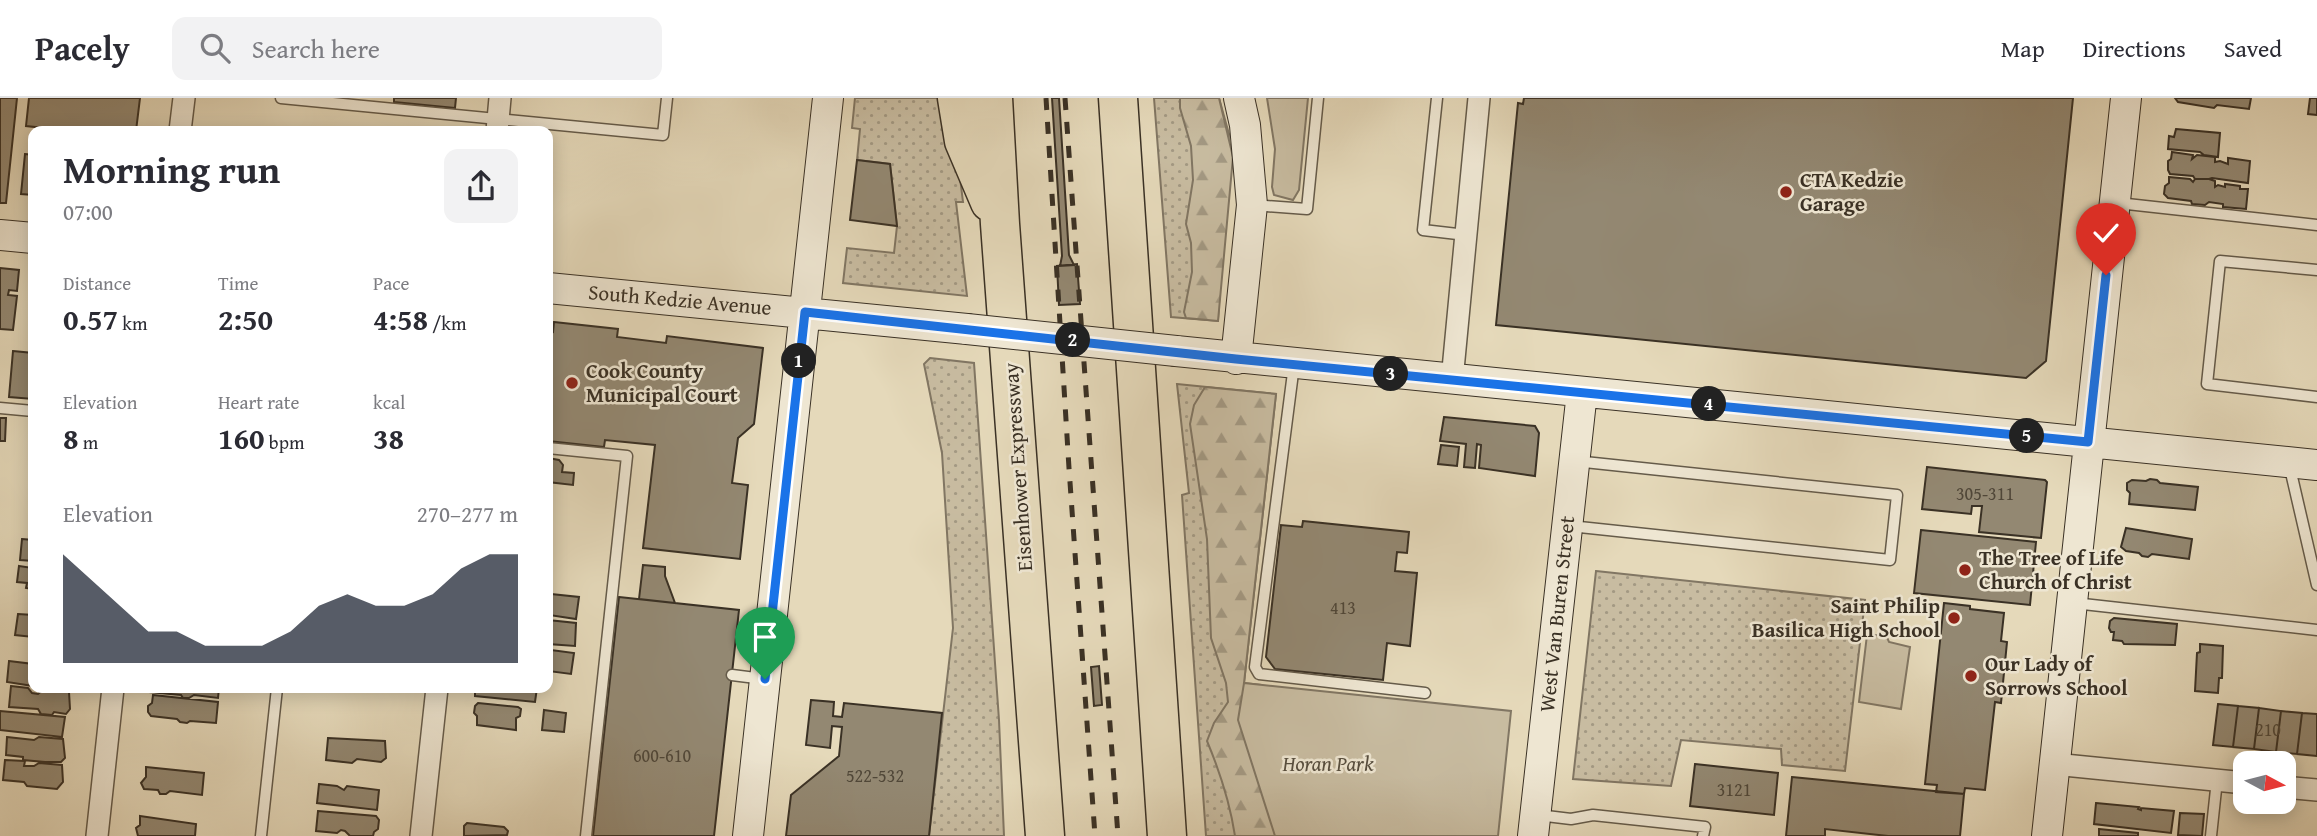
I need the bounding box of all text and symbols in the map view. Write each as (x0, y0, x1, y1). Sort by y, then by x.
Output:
search box (172, 17, 662, 80)
text: Pacely (35, 24, 130, 72)
icon: search (196, 29, 234, 67)
text: Search here (252, 29, 380, 68)
text: Map (2001, 31, 2045, 66)
text: Directions (2083, 31, 2186, 66)
text: Saved (2224, 31, 2282, 66)
text: Morning run (63, 141, 280, 197)
button: share (444, 149, 518, 223)
place label: CTA Kedzie Garage (1800, 164, 1904, 219)
marker: CTA Kedzie Garage (1778, 184, 1794, 200)
text: 07:00 (63, 195, 113, 228)
pin (2076, 203, 2136, 275)
icon: check (2087, 214, 2125, 252)
text: Distance (63, 269, 131, 297)
text: Time (218, 269, 258, 297)
text: Pace (373, 269, 410, 297)
street label: South Kedzie Avenue (587, 276, 773, 323)
text: 0.57 (63, 297, 118, 341)
text: 2:50 (218, 297, 273, 341)
text: 4:58 (373, 297, 428, 341)
text: km (118, 309, 147, 337)
text: /km (428, 309, 466, 337)
pin: 2 (1056, 322, 1090, 358)
text: 2 (1068, 325, 1077, 353)
pin: 1 (782, 344, 816, 378)
text: 1 (794, 346, 803, 374)
place label: Cook County Municipal Court (586, 355, 738, 410)
pin: 3 (1374, 356, 1408, 392)
text: 3 (1386, 359, 1395, 387)
street label: Eisenhower Expressway (995, 361, 1040, 572)
marker: Cook County Municipal Court (564, 375, 580, 391)
pin: 4 (1692, 386, 1726, 422)
text: Elevation (63, 388, 137, 416)
text: Heart rate (218, 388, 299, 416)
text: kcal (373, 388, 405, 416)
text: 4 (1704, 389, 1713, 417)
text: 8 (63, 416, 79, 460)
text: 160 (218, 416, 265, 460)
text: 38 (373, 416, 404, 460)
pin: 5 (2010, 418, 2044, 454)
text: 5 (2022, 421, 2031, 449)
text: m (79, 428, 98, 456)
text: bpm (265, 428, 304, 456)
house number: 305-311 (1956, 480, 2014, 507)
text: Elevation (63, 497, 153, 530)
text: 270–277 m (417, 497, 518, 530)
street label: West Van Buren Street (1531, 514, 1582, 714)
place label: The Tree of Life Church of Christ (1979, 542, 2132, 597)
marker: The Tree of Life Church of Christ (1957, 562, 1973, 578)
place label: Saint Philip Basilica High School (1752, 590, 1940, 645)
house number: 413 (1330, 594, 1356, 621)
pin (735, 607, 795, 679)
marker: Saint Philip Basilica High School (1946, 610, 1962, 626)
icon: arrive (746, 618, 784, 656)
place label: Our Lady of Sorrows School (1985, 648, 2128, 703)
marker: Our Lady of Sorrows School (1963, 668, 1979, 684)
house number: 210 (2255, 716, 2281, 743)
house number: 600-610 (633, 742, 691, 769)
park label: Horan Park (1282, 748, 1374, 779)
north arrow (2233, 751, 2296, 814)
map controls (2233, 751, 2296, 814)
house number: 522-532 (846, 762, 904, 789)
house number: 3121 (1717, 776, 1751, 803)

